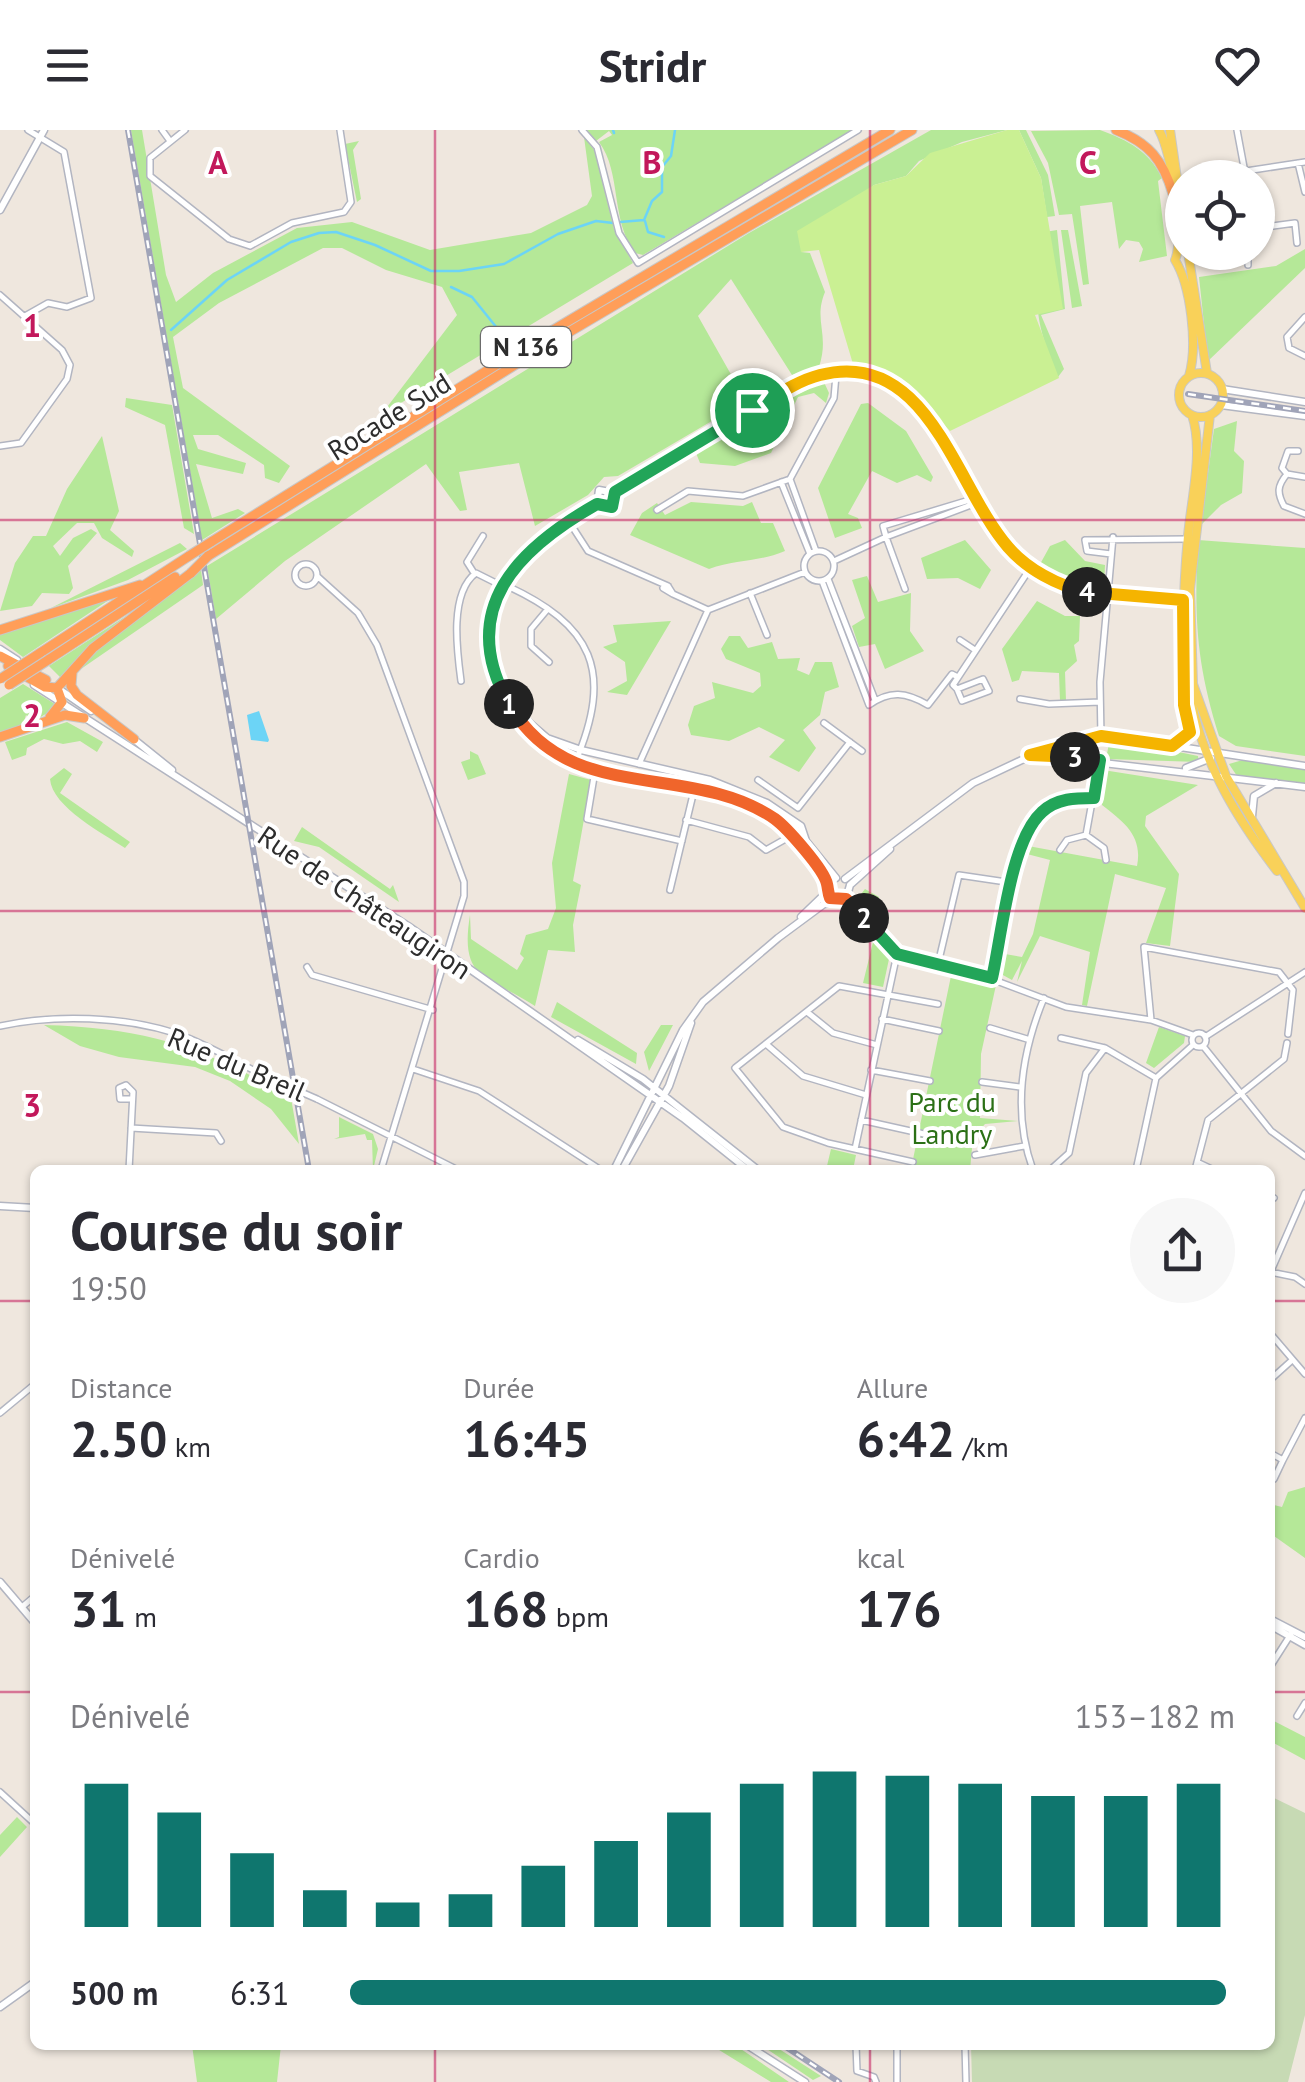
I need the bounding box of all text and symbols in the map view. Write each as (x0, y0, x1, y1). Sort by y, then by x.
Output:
text: Stridr (599, 36, 706, 94)
icon: menu (40, 38, 95, 93)
icon: heart (1210, 38, 1265, 93)
text: A (208, 141, 228, 183)
text: B (643, 141, 661, 183)
text: C (1079, 141, 1097, 183)
map controls (1165, 160, 1275, 270)
button: locate (1165, 160, 1275, 270)
text: 1 (23, 304, 41, 346)
road number: N 136 (481, 327, 571, 367)
street label: Rocade Sud (320, 364, 458, 468)
pin (710, 368, 795, 453)
icon: arrive (725, 383, 780, 438)
pin: 4 (1062, 567, 1112, 617)
text: 4 (1079, 573, 1095, 610)
pin: 1 (484, 679, 534, 729)
text: 1 (501, 685, 517, 722)
text: 2 (23, 694, 41, 736)
pin: 3 (1050, 732, 1100, 782)
text: 3 (1067, 738, 1083, 775)
street label: Rue de Châteaugiron (251, 817, 479, 987)
pin: 2 (839, 893, 889, 943)
text: 2 (856, 899, 872, 936)
street label: Rue du Breil (162, 1018, 312, 1110)
park label: Parc du Landry (908, 1083, 996, 1152)
text: 3 (23, 1084, 41, 1126)
text: Course du soir (70, 1194, 402, 1265)
button: share (1130, 1198, 1235, 1303)
text: 19:50 (70, 1267, 147, 1309)
text: Distance (70, 1369, 173, 1406)
text: Durée (463, 1369, 534, 1406)
text: Allure (857, 1369, 928, 1406)
text: 2.50 (70, 1406, 167, 1471)
text: 16:45 (463, 1406, 590, 1471)
text: 6:42 (857, 1406, 955, 1471)
text: km (167, 1428, 211, 1465)
text: /km (955, 1428, 1009, 1465)
text: Dénivelé (70, 1539, 175, 1576)
text: Cardio (463, 1539, 540, 1576)
text: kcal (857, 1539, 904, 1576)
text: 31 (70, 1576, 127, 1641)
text: 168 (463, 1576, 548, 1641)
text: 176 (857, 1576, 942, 1641)
text: m (127, 1598, 157, 1635)
text: bpm (548, 1598, 609, 1635)
text: Dénivelé (70, 1695, 190, 1737)
text: 153–182 m (1075, 1695, 1235, 1737)
text: 500 m (70, 1972, 158, 2014)
text: 6:31 (230, 1972, 289, 2014)

